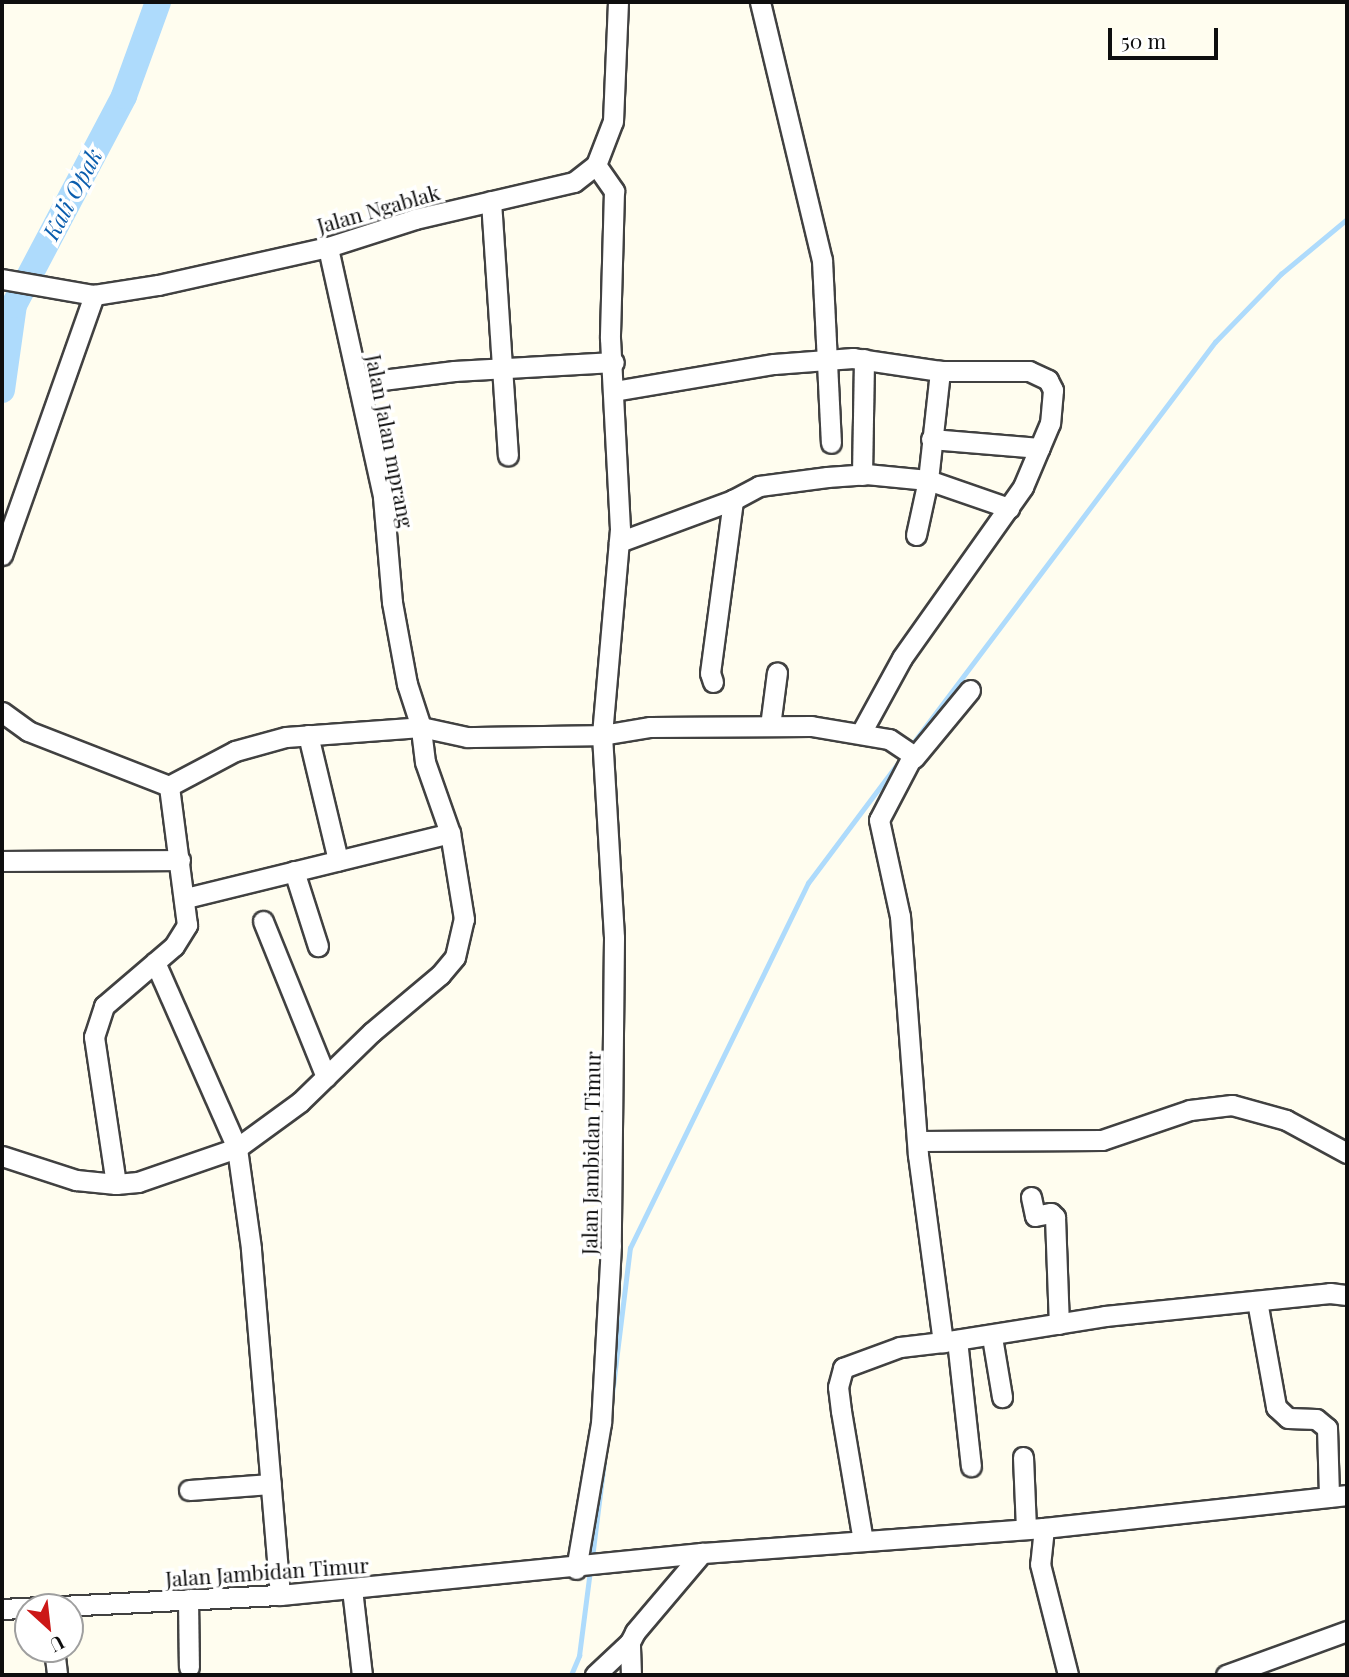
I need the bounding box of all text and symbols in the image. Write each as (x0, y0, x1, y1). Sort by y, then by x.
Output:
scale bar (1111, 14, 1221, 58)
text: 50 m (1121, 26, 1166, 54)
water label: Kali Opak (36, 144, 108, 244)
street label: Jalan Ngablak (314, 178, 442, 238)
street label: Jalan Jalan mprang (362, 352, 420, 530)
street label: Jalan Jambidan Timur (576, 1051, 604, 1255)
street label: Jalan Jambidan Timur (164, 1551, 370, 1591)
north arrow (14, 1593, 84, 1663)
text: U (46, 1630, 69, 1659)

